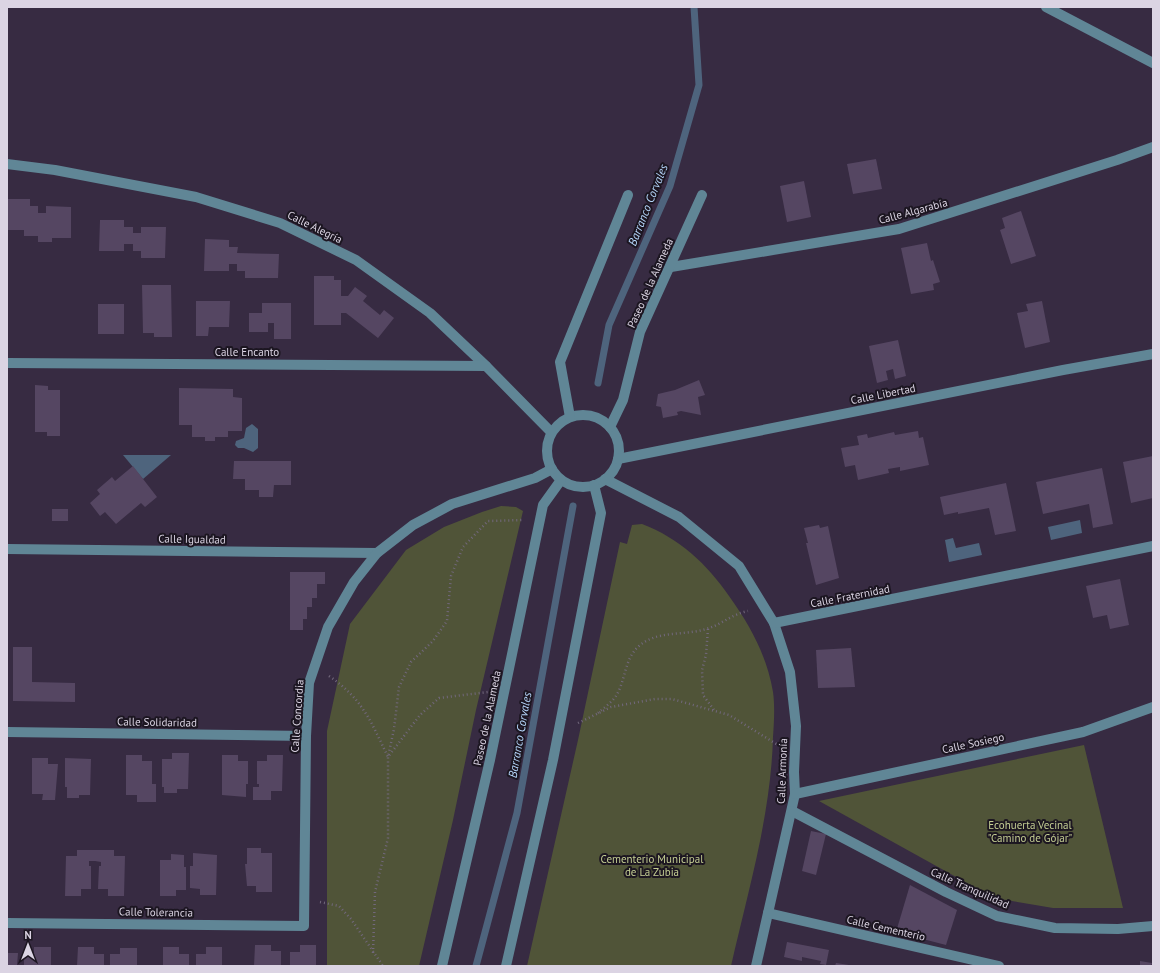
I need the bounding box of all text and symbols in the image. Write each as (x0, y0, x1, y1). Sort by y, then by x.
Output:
water label: Barranco Corvales (624, 162, 671, 248)
street label: Calle Algarabía (877, 195, 949, 227)
street label: Calle Alegría (285, 208, 345, 246)
street label: Paseo de la Alameda (624, 236, 676, 330)
street label: Calle Encanto (215, 345, 279, 359)
street label: Calle Libertad (849, 381, 917, 407)
street label: Calle Igualdad (158, 531, 226, 547)
street label: Calle Fraternidad (809, 581, 891, 611)
street label: Paseo de la Alameda (470, 669, 504, 767)
street label: Calle Concordia (287, 679, 307, 753)
water label: Barranco Corvales (505, 691, 534, 779)
street label: Calle Solidaridad (117, 714, 197, 730)
street label: Calle Sosiego (941, 730, 1005, 756)
street label: Calle Armonía (774, 738, 790, 804)
park label: Ecohuerta Vecinal "Camino de Gójar" (988, 818, 1073, 845)
park label: Cementerio Municipal de La Zubia (601, 852, 704, 879)
street label: Calle Tranquilidad (929, 864, 1012, 912)
street label: Calle Tolerancia (119, 904, 193, 920)
street label: Calle Cementerio (845, 912, 927, 944)
north arrow (8, 925, 48, 965)
text: N (24, 928, 32, 942)

